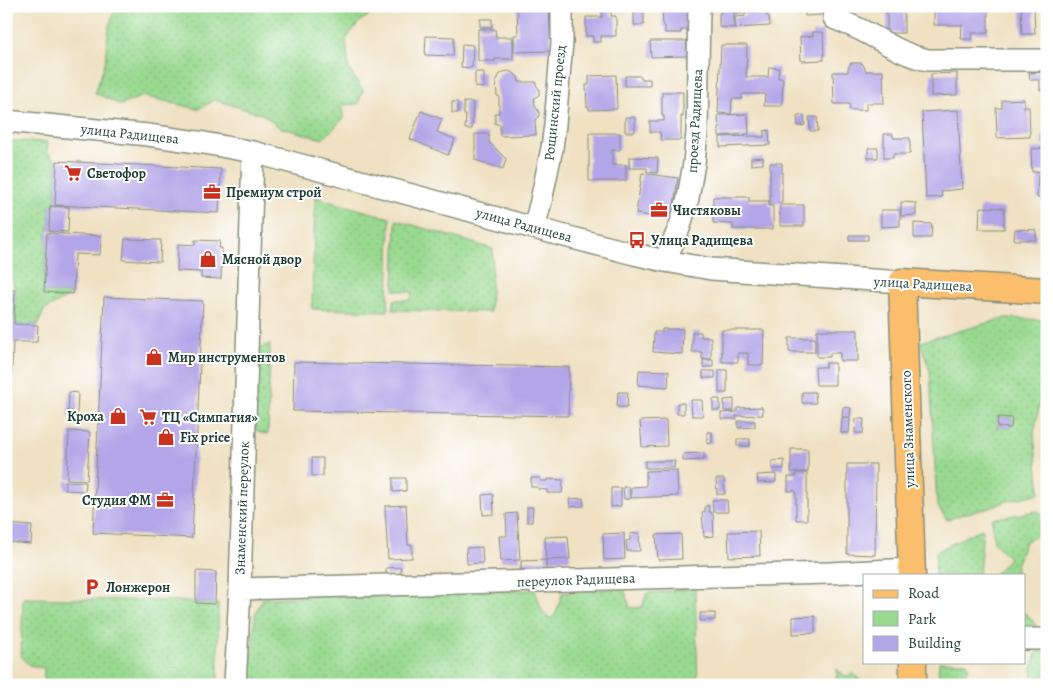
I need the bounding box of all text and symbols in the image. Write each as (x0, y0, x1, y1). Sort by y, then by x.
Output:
street label: Рощинский проезд (539, 44, 571, 162)
street label: проезд Радищева (683, 68, 707, 174)
street label: улица Радищева (79, 119, 180, 149)
supermarket icon: Светофор (63, 163, 83, 183)
place label: Светофор (87, 164, 146, 183)
office icon: Премиум строй (202, 182, 222, 202)
place label: Премиум строй (226, 183, 322, 202)
office icon: Чистяковы (649, 200, 669, 220)
place label: Чистяковы (673, 201, 741, 220)
street label: улица Радищева (473, 203, 575, 247)
bus stop icon: Улица Радищева (627, 230, 647, 250)
place label: Улица Радищева (651, 231, 753, 250)
shop icon: Мясной двор (198, 249, 218, 269)
place label: Мясной двор (222, 250, 302, 269)
street label: улица Радищева (872, 272, 973, 296)
shop icon: Мир инструментов (144, 347, 164, 367)
place label: Мир инструментов (168, 348, 286, 367)
street label: улица Знаменского (896, 370, 920, 489)
shop icon: Кроха (108, 406, 128, 426)
place label: Кроха (67, 407, 104, 426)
supermarket icon: ТЦ «Симпатия» (138, 407, 158, 427)
place label: ТЦ «Симпатия» (162, 408, 258, 427)
shop icon: Fix price (156, 427, 176, 447)
place label: Fix price (180, 428, 231, 447)
street label: Знаменский переулок (230, 441, 254, 575)
office icon: Студия ФМ (155, 490, 175, 510)
place label: Студия ФМ (82, 491, 151, 510)
street label: переулок Радищева (516, 568, 636, 592)
legend (863, 574, 1026, 664)
parking icon: Лонжерон (82, 577, 102, 597)
place label: Лонжерон (106, 578, 170, 597)
text: Road (908, 583, 940, 603)
text: Park (908, 609, 937, 629)
text: Building (908, 633, 961, 653)

